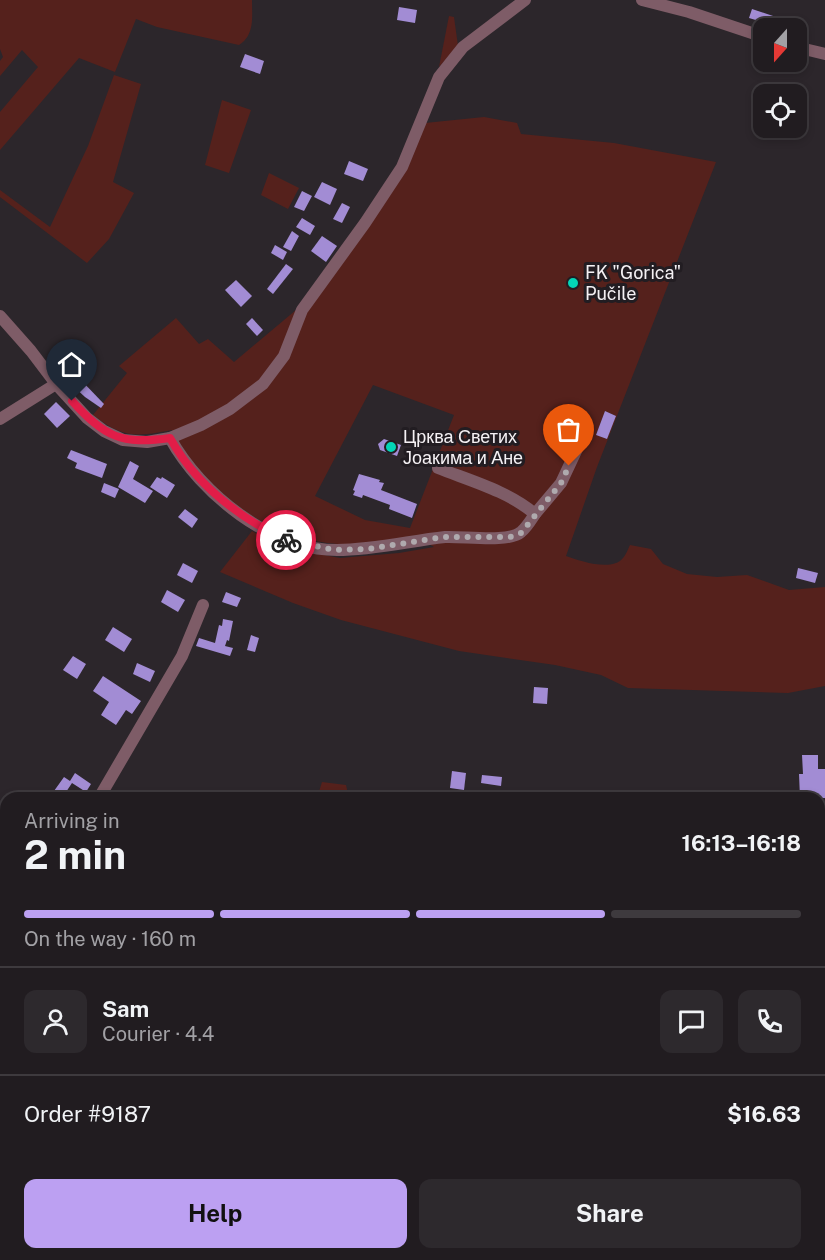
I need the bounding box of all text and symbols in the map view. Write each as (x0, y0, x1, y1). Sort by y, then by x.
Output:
north arrow (753, 18, 807, 72)
map controls (753, 18, 807, 138)
button: locate (753, 84, 807, 138)
place label: FK "Gorica" Pučile (585, 262, 681, 304)
marker: FK "Gorica" Pučile (566, 276, 580, 290)
pin (46, 339, 97, 401)
icon: home (55, 348, 88, 381)
pin (543, 404, 594, 466)
icon: bag (552, 413, 585, 446)
place label: Црква Светих Јоакима и Ане (403, 426, 523, 468)
marker: Црква Светих Јоакима и Ане (384, 440, 398, 454)
courier (256, 510, 316, 570)
icon: bike (270, 524, 303, 557)
text: Arriving in (24, 809, 119, 833)
text: 16:13–16:18 (682, 830, 801, 856)
text: 2 min (24, 832, 126, 878)
text: On the way · 160 m (24, 927, 196, 951)
button: person (24, 990, 87, 1053)
button: chat (660, 990, 723, 1053)
button: phone (738, 990, 801, 1053)
text: Sam (102, 996, 149, 1022)
text: Courier · 4.4 (102, 1022, 214, 1046)
text: Order #9187 (24, 1101, 151, 1127)
text: $16.63 (727, 1101, 801, 1127)
button: Help (24, 1179, 407, 1248)
button: Share (419, 1179, 801, 1248)

